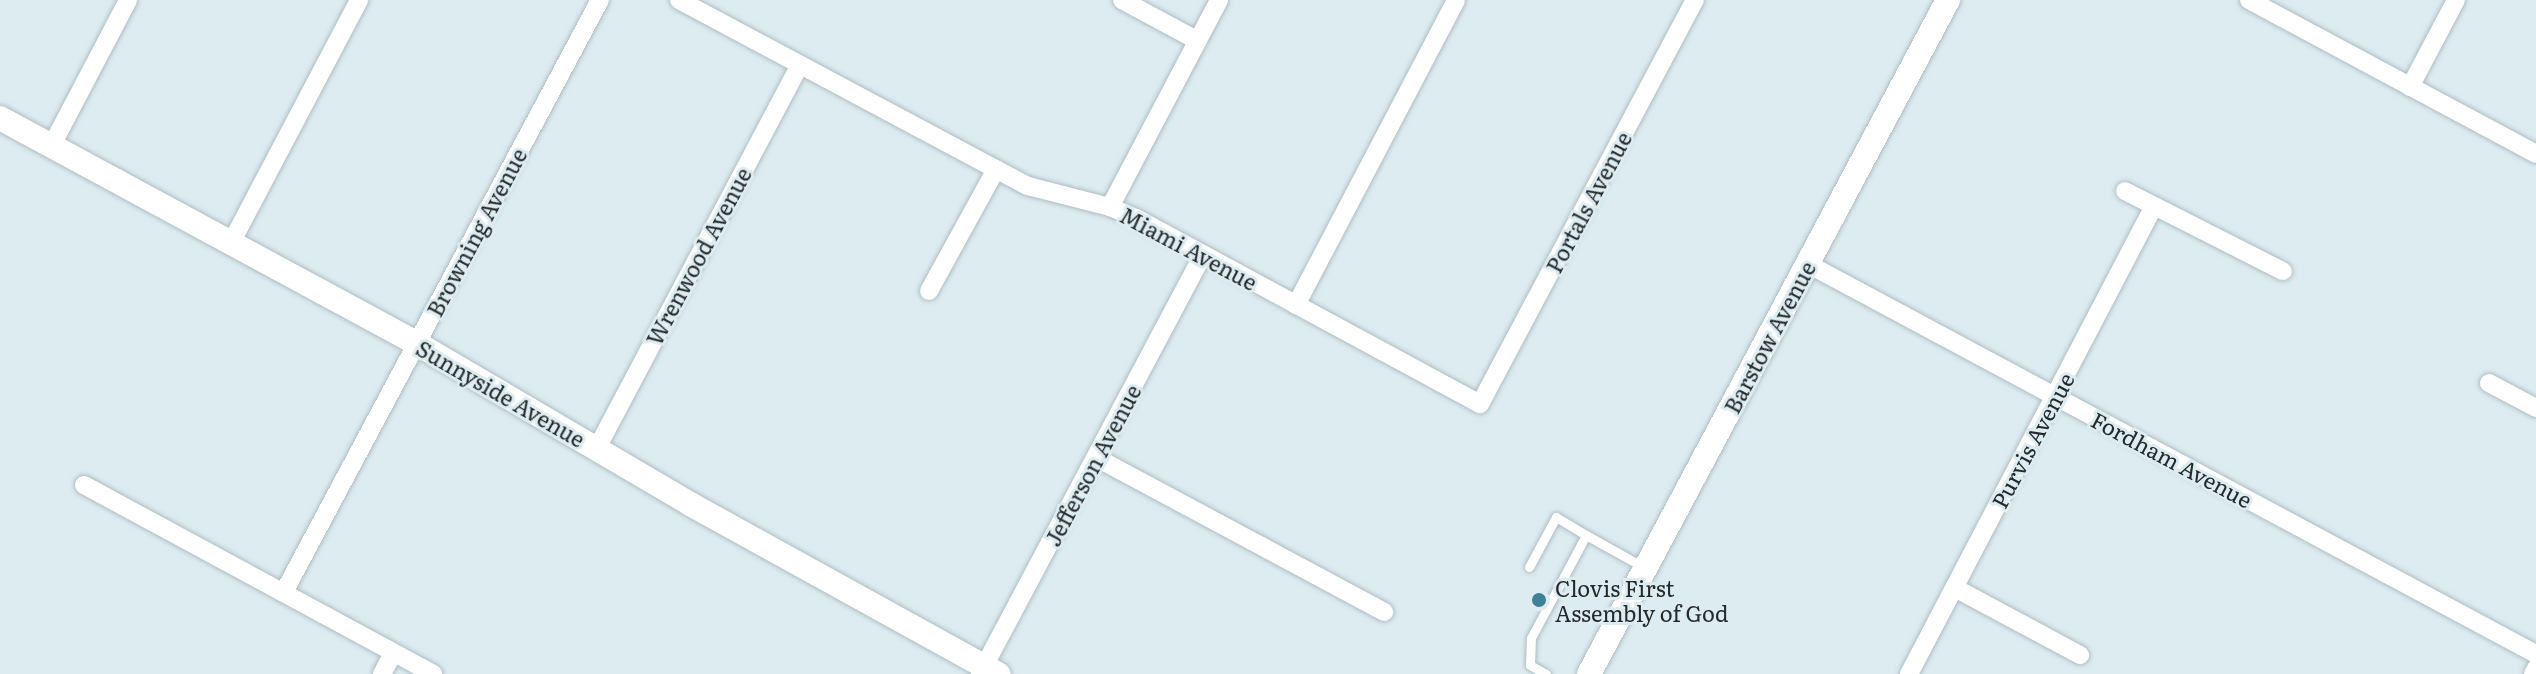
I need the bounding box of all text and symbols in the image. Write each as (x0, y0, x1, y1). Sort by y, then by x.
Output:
street label: Portals Avenue (1540, 127, 1636, 277)
street label: Browning Avenue (421, 143, 531, 321)
street label: Wrenwood Avenue (640, 163, 756, 349)
street label: Miami Avenue (1116, 201, 1262, 295)
street label: Barstow Avenue (1718, 257, 1820, 417)
street label: Sunnyside Avenue (412, 334, 590, 452)
street label: Purvis Avenue (1985, 368, 2079, 512)
street label: Jefferson Avenue (1038, 380, 1146, 550)
street label: Fordham Avenue (2087, 406, 2257, 512)
place label: Clovis First Assembly of God (1555, 574, 1728, 626)
marker: Clovis First Assembly of God (1530, 591, 1548, 609)

